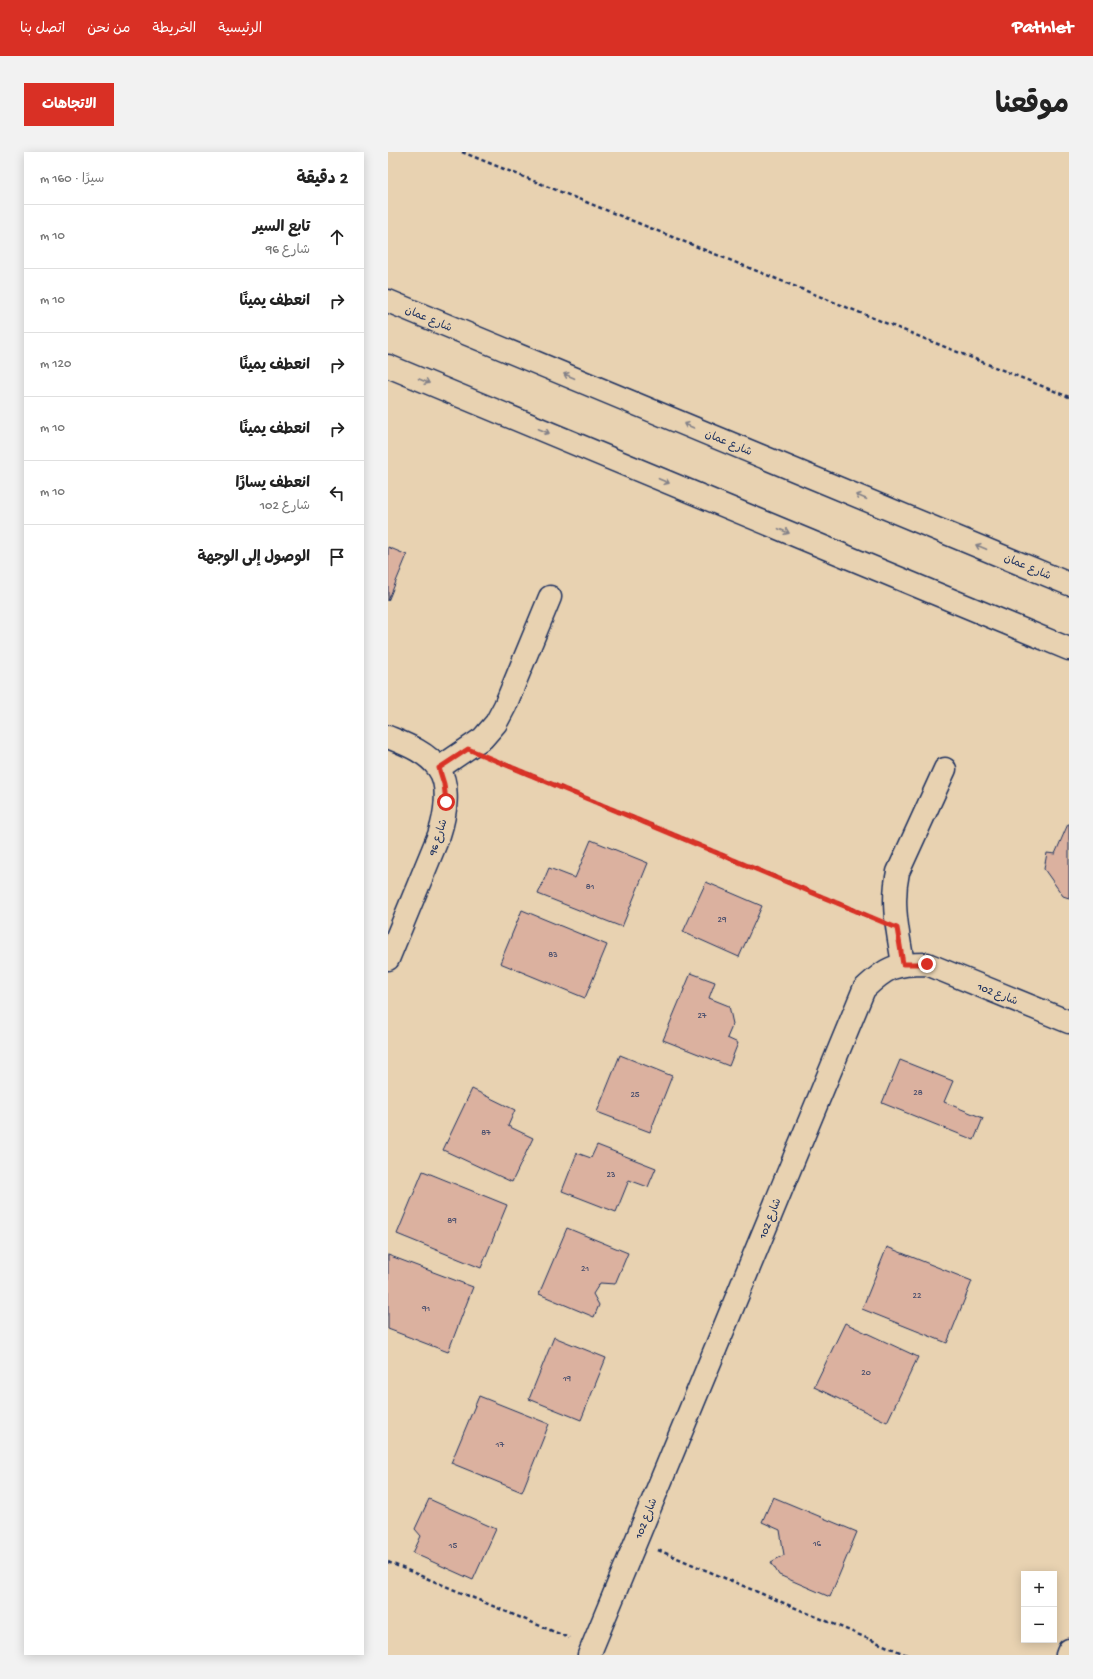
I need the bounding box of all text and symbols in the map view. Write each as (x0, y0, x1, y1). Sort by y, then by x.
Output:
text: Pathlet (1012, 17, 1073, 40)
text: اتصل بنا (20, 21, 65, 38)
text: من نحن (87, 21, 131, 38)
text: الخريطة (153, 21, 196, 38)
text: الرئيسية (218, 21, 262, 38)
button: الاتجاهات (24, 83, 114, 126)
text: موقعنا (995, 90, 1069, 123)
text: 2 دقيقة (296, 170, 348, 190)
text: سيرًا · 160 m (40, 172, 104, 187)
text: تابع السير (253, 219, 310, 237)
icon: ahead (326, 226, 348, 248)
text: 10 m (40, 229, 65, 244)
text: شارع 96 (266, 243, 310, 258)
icon: right (326, 290, 348, 312)
text: 10 m (40, 293, 65, 308)
text: انعطف يمينًا (239, 293, 310, 311)
street label: شارع عمان (403, 304, 454, 336)
icon: right (326, 354, 348, 376)
text: 120 m (40, 357, 71, 372)
text: انعطف يمينًا (239, 357, 310, 375)
one-way arrow (564, 372, 576, 379)
one-way arrow (418, 378, 430, 386)
icon: right (326, 418, 348, 440)
text: 10 m (40, 421, 65, 436)
text: انعطف يمينًا (239, 421, 310, 439)
one-way arrow (684, 422, 696, 429)
one-way arrow (538, 428, 550, 436)
street label: شارع عمان (703, 428, 754, 460)
text: انعطف يسارًا (236, 475, 310, 493)
one-way arrow (658, 478, 670, 485)
icon: left (326, 482, 348, 504)
text: 10 m (40, 485, 65, 500)
one-way arrow (856, 493, 868, 501)
text: شارع 102 (260, 499, 310, 514)
one-way arrow (778, 528, 790, 535)
one-way arrow (976, 543, 988, 550)
icon: arrive (326, 546, 348, 568)
text: الوصول إلى الوجهة (197, 549, 310, 567)
street label: شارع عمان (1002, 552, 1053, 584)
route start (437, 793, 455, 811)
street label: شارع 96 (426, 818, 452, 859)
house number: 81 (586, 882, 595, 893)
house number: 29 (718, 915, 727, 926)
house number: 83 (548, 950, 558, 961)
route end (918, 955, 936, 973)
street label: شارع 102 (974, 980, 1020, 1009)
house number: 27 (697, 1011, 707, 1022)
house number: 28 (913, 1088, 923, 1099)
house number: 25 (630, 1090, 640, 1101)
house number: 87 (481, 1128, 491, 1139)
house number: 23 (606, 1170, 616, 1181)
street label: شارع 102 (756, 1196, 785, 1242)
house number: 89 (447, 1216, 457, 1227)
house number: 21 (581, 1264, 589, 1275)
house number: 22 (913, 1291, 922, 1302)
house number: 91 (421, 1304, 430, 1315)
house number: 20 (861, 1368, 871, 1379)
house number: 19 (562, 1374, 572, 1385)
house number: 17 (495, 1440, 504, 1451)
street label: شارع 102 (632, 1496, 661, 1542)
house number: 16 (812, 1539, 822, 1550)
house number: 15 (448, 1541, 457, 1552)
map controls (1021, 1571, 1057, 1643)
button: + (1021, 1571, 1057, 1607)
button: − (1021, 1607, 1057, 1643)

